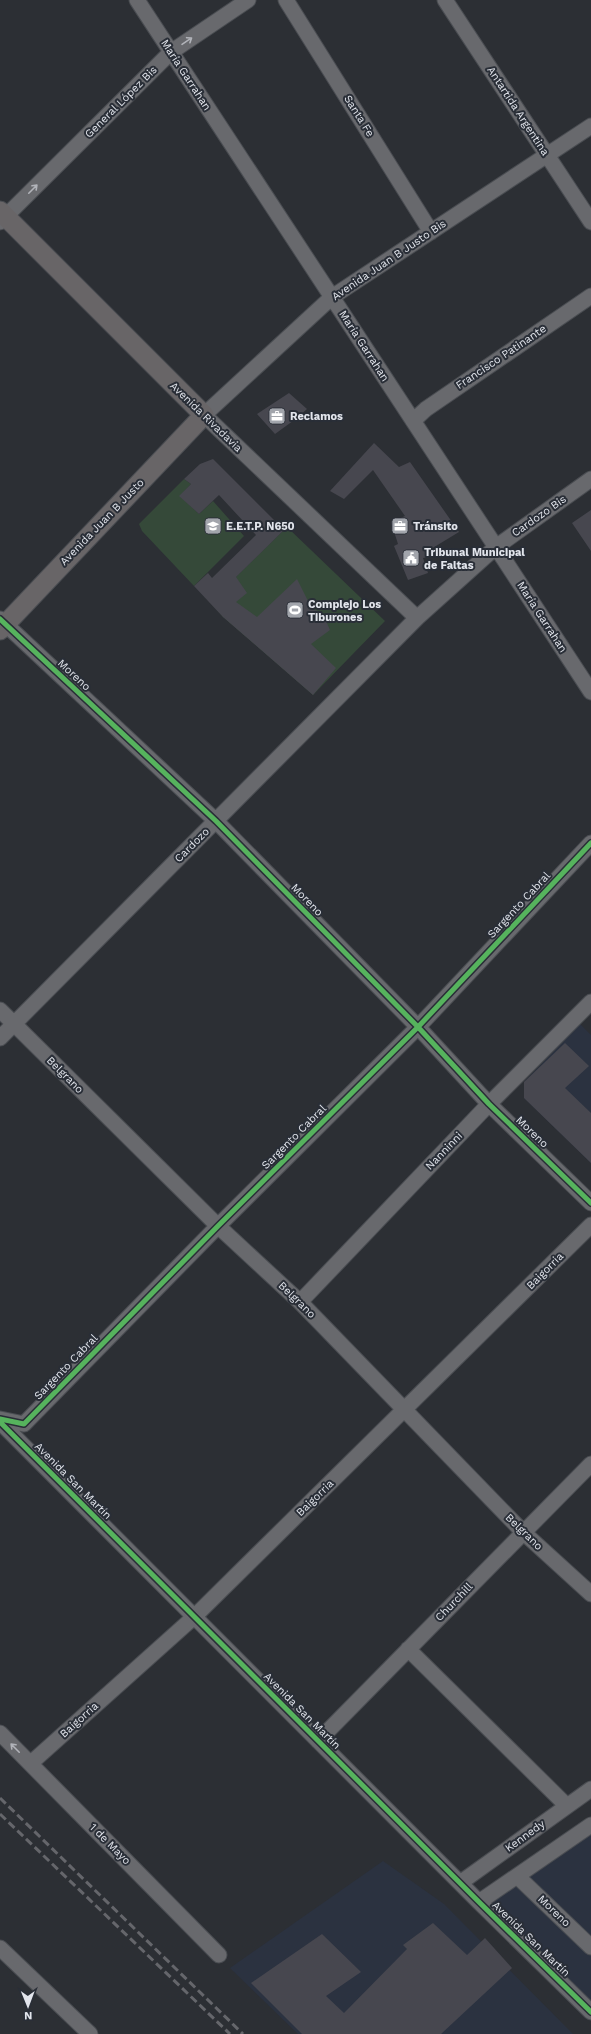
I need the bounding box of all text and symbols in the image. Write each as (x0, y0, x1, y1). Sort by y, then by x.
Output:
street label: María Garrahan (158, 37, 214, 113)
one-way arrow (182, 37, 193, 45)
street label: General López Bis (82, 63, 160, 141)
street label: Antartida Argentina (484, 64, 552, 158)
street label: Santa Fe (341, 93, 377, 139)
one-way arrow (28, 184, 38, 194)
street label: Avenida Juan B Justo Bis (329, 217, 449, 303)
street label: María Garrahan (336, 308, 392, 384)
street label: Francisco Patinante (453, 322, 549, 392)
street label: Avenida Rivadavia (167, 379, 245, 455)
office icon: Reclamos (267, 406, 287, 426)
place label: Reclamos (290, 410, 343, 423)
street label: Avenida Juan B Justo (57, 476, 147, 568)
street label: Cardozo Bis (509, 492, 569, 540)
school or university icon: E.E.T.P. N650 (203, 516, 223, 536)
office icon: Tránsito (390, 516, 410, 536)
place label: E.E.T.P. N650 (226, 520, 295, 533)
place label: Tránsito (413, 520, 458, 533)
place label: Tribunal Municipal de Faltas (424, 546, 525, 572)
public building icon: Tribunal Municipal de Faltas (401, 548, 421, 568)
street label: María Garrahan (514, 579, 570, 655)
place label: Complejo Los Tiburones (308, 598, 381, 624)
sports icon: Complejo Los Tiburones (285, 600, 305, 620)
street label: Moreno (55, 657, 93, 693)
street label: Cardozo (172, 825, 212, 865)
street label: Sargento Cabral (485, 869, 553, 941)
street label: Moreno (288, 881, 326, 919)
street label: Belgrano (44, 1054, 86, 1096)
street label: Sargento Cabral (259, 1102, 329, 1172)
street label: Moreno (513, 1113, 551, 1151)
street label: Nanninni (423, 1129, 465, 1173)
street label: Baigorria (524, 1250, 566, 1292)
street label: Belgrano (276, 1279, 318, 1321)
street label: Sargento Cabral (31, 1331, 101, 1402)
street label: Avenida San Martín (32, 1440, 114, 1522)
street label: Baigorria (294, 1477, 336, 1519)
street label: Belgrano (503, 1511, 545, 1553)
street label: Churchill (433, 1580, 476, 1624)
street label: Avenida San Martín (261, 1670, 343, 1752)
street label: Baigorria (57, 1699, 101, 1741)
one-way arrow (10, 1743, 20, 1753)
street label: Kennedy (503, 1817, 548, 1855)
street label: 1 de Mayo (87, 1821, 133, 1867)
street label: Moreno (535, 1892, 573, 1930)
street label: Avenida San Martín (489, 1899, 573, 1979)
north arrow (8, 1986, 48, 2026)
text: N (24, 2009, 32, 2022)

